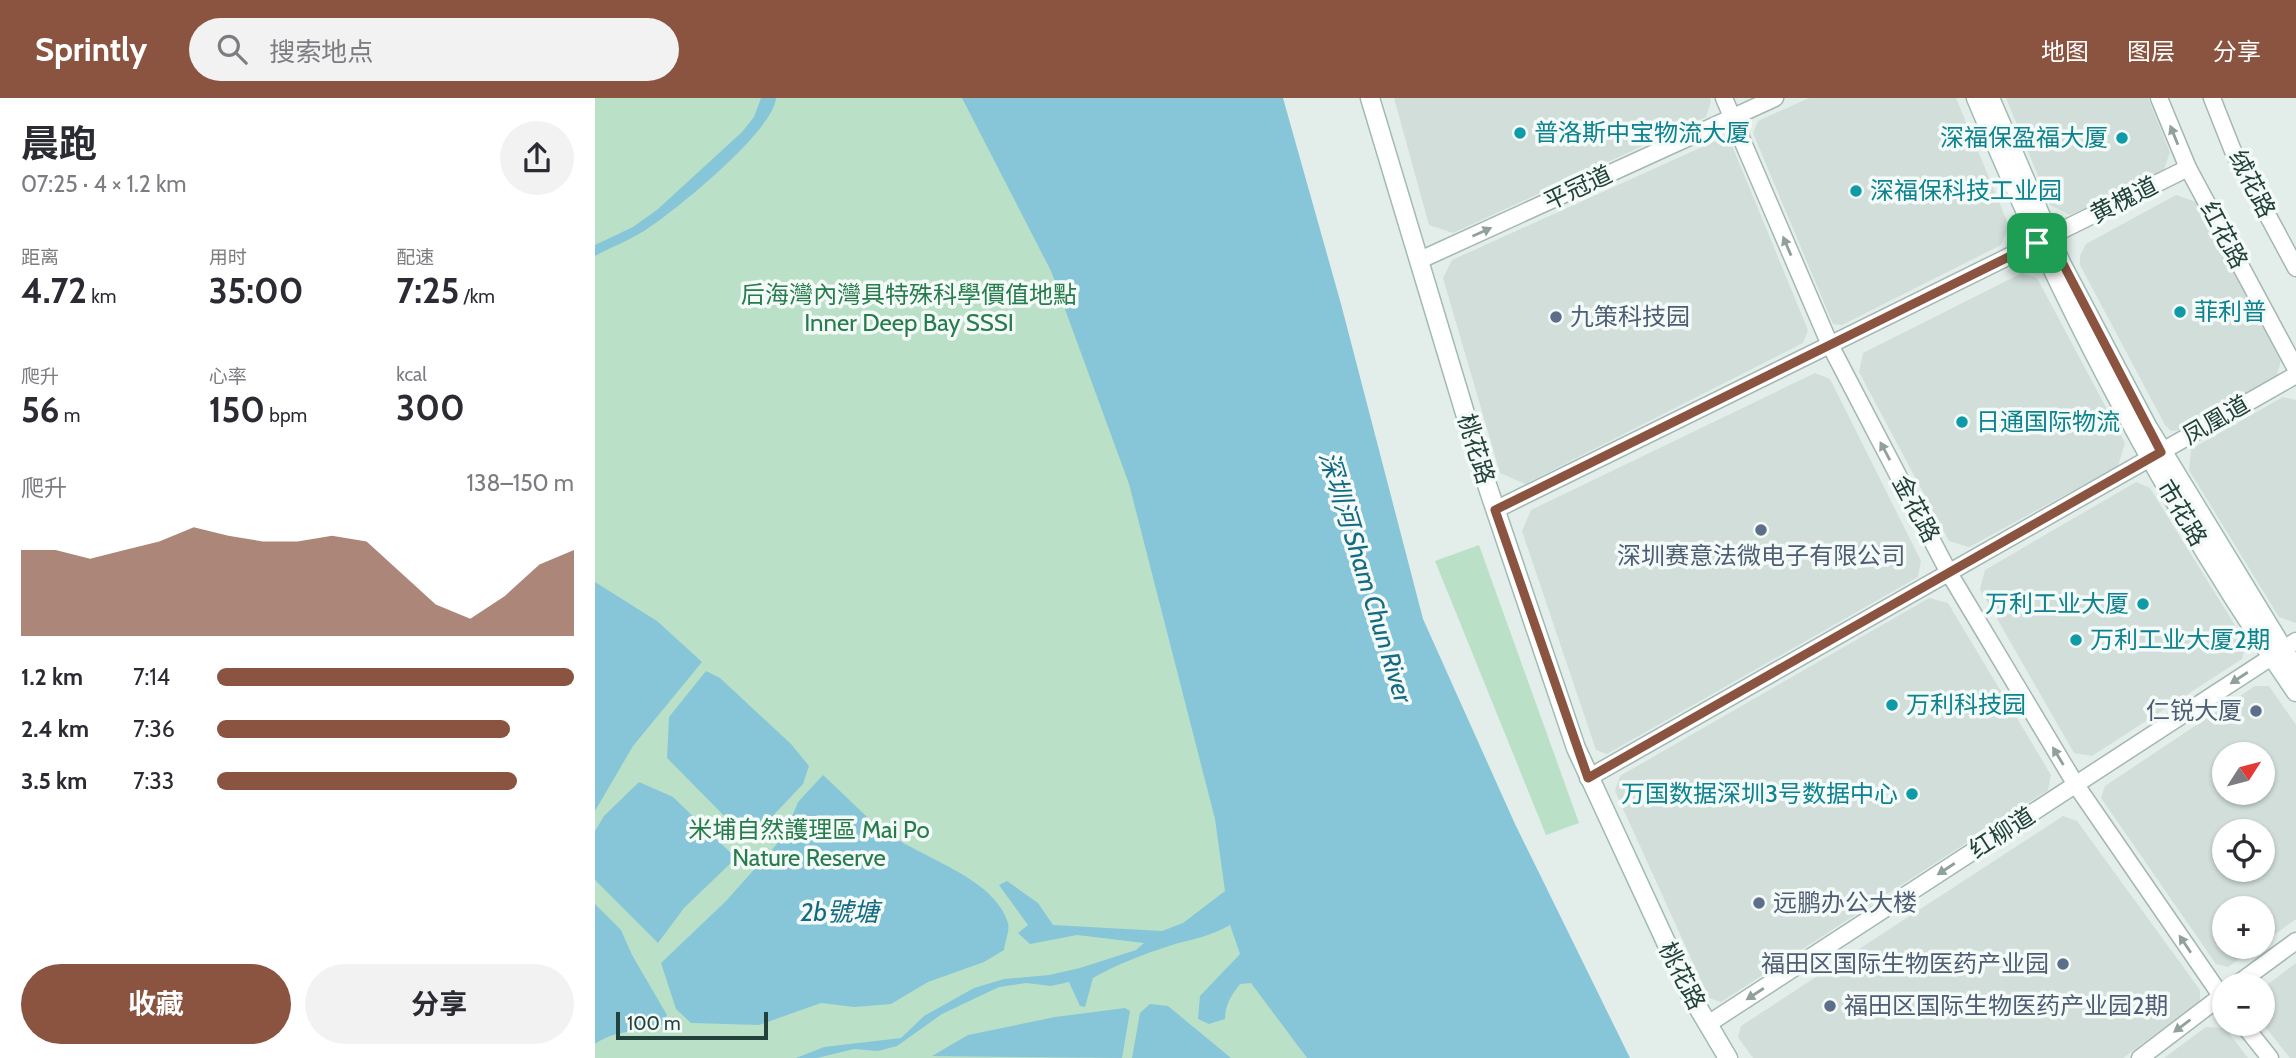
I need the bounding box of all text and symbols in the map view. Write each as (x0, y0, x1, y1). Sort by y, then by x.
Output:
search box (189, 18, 679, 81)
text: Sprintly (35, 29, 147, 69)
icon: search (213, 30, 251, 68)
text: 搜索地点 (269, 36, 373, 68)
text: 地图 (2041, 37, 2089, 66)
text: 图层 (2127, 37, 2175, 66)
text: 分享 (2213, 37, 2261, 66)
place label: 普洛斯中宝物流大厦 (1534, 118, 1750, 147)
text: 晨跑 (21, 120, 97, 167)
button: share (500, 121, 574, 195)
place label: 深福保盈福大厦 (1940, 123, 2108, 152)
one-way arrow (2168, 124, 2179, 145)
marker: 普洛斯中宝物流大厦 (1512, 125, 1528, 141)
marker: 深福保盈福大厦 (2114, 130, 2130, 146)
street label: 绒花路 (2223, 145, 2282, 222)
street label: 平冠道 (1539, 159, 1617, 216)
text: 07:25 · 4 × 1.2 km (21, 170, 186, 198)
street label: 黄槐道 (2085, 170, 2162, 229)
place label: 深福保科技工业园 (1870, 176, 2062, 205)
marker: 深福保科技工业园 (1848, 183, 1864, 199)
street label: 红花路 (2195, 196, 2254, 273)
pin (2007, 213, 2067, 273)
icon: arrive (2018, 224, 2056, 262)
one-way arrow (1472, 226, 1492, 238)
one-way arrow (1781, 236, 1792, 257)
text: 距离 (21, 246, 59, 269)
text: 用时 (209, 246, 247, 269)
text: 配速 (396, 246, 434, 269)
text: 4.72 (21, 269, 87, 312)
text: 35:00 (209, 269, 304, 312)
text: 7:25 (396, 269, 459, 312)
park label: 后海灣內灣具特殊科學價值地點 Inner Deep Bay SSSI (741, 280, 1077, 337)
text: km (87, 285, 116, 308)
text: /km (459, 285, 495, 308)
place label: 菲利普 (2194, 297, 2266, 326)
place label: 九策科技园 (1570, 302, 1690, 331)
marker: 菲利普 (2172, 304, 2188, 320)
marker: 九策科技园 (1548, 309, 1564, 325)
text: kcal (396, 363, 427, 386)
text: 爬升 (21, 365, 59, 388)
text: 心率 (209, 365, 247, 388)
text: 300 (396, 386, 465, 429)
text: 56 (21, 388, 59, 431)
text: 150 (209, 388, 265, 431)
street label: 凤凰道 (2177, 389, 2254, 450)
text: m (59, 404, 80, 427)
text: bpm (265, 404, 307, 427)
place label: 日通国际物流 (1976, 407, 2120, 436)
street label: 桃花路 (1452, 410, 1501, 488)
marker: 日通国际物流 (1954, 414, 1970, 430)
one-way arrow (1880, 441, 1892, 461)
water label: 深圳河 Sham Chun River (1313, 447, 1420, 708)
text: 138–150 m (467, 469, 574, 497)
street label: 金花路 (1887, 470, 1946, 547)
text: 爬升 (21, 474, 67, 502)
street label: 市花路 (2151, 474, 2213, 551)
marker: 深圳赛意法微电子有限公司 (1753, 522, 1769, 538)
place label: 深圳赛意法微电子有限公司 (1617, 541, 1905, 570)
place label: 万利工业大厦 (1985, 589, 2129, 618)
marker: 万利工业大厦 (2135, 596, 2151, 612)
place label: 万利工业大厦2期 (2090, 625, 2271, 654)
marker: 万利工业大厦2期 (2068, 632, 2084, 648)
text: 1.2 km (21, 663, 83, 691)
text: 7:14 (133, 663, 170, 691)
one-way arrow (2229, 672, 2249, 685)
place label: 万利科技园 (1906, 690, 2026, 719)
place label: 仁锐大厦 (2146, 696, 2242, 725)
marker: 万利科技园 (1884, 697, 1900, 713)
marker: 仁锐大厦 (2248, 703, 2264, 719)
text: 2.4 km (21, 715, 89, 743)
text: 7:36 (133, 715, 175, 743)
north arrow (2212, 742, 2275, 805)
map controls (2212, 742, 2275, 1036)
one-way arrow (2052, 746, 2065, 765)
text: 3.5 km (21, 767, 87, 795)
text: 7:33 (133, 767, 174, 795)
place label: 万国数据深圳3号数据中心 (1621, 779, 1898, 808)
marker: 万国数据深圳3号数据中心 (1904, 786, 1920, 802)
street label: 红柳道 (1964, 801, 2040, 864)
park label: 米埔自然護理區 Mai Po Nature Reserve (688, 815, 930, 872)
button: locate (2212, 819, 2275, 882)
one-way arrow (1936, 863, 1955, 876)
place label: 远鹏办公大楼 (1773, 888, 1917, 917)
marker: 远鹏办公大楼 (1751, 895, 1767, 911)
water label: 2b號塘 (800, 896, 883, 928)
button: + (2212, 896, 2275, 959)
one-way arrow (2178, 935, 2192, 953)
street label: 桃花路 (1653, 937, 1712, 1014)
place label: 福田区国际生物医药产业园 (1761, 949, 2049, 978)
marker: 福田区国际生物医药产业园 (2055, 956, 2071, 972)
button: 收藏 (21, 964, 291, 1044)
button: 分享 (305, 964, 574, 1044)
button: − (2212, 973, 2275, 1036)
one-way arrow (1745, 987, 1765, 1000)
place label: 福田区国际生物医药产业园2期 (1844, 991, 2169, 1020)
marker: 福田区国际生物医药产业园2期 (1822, 998, 1838, 1014)
scale bar (616, 1009, 768, 1041)
text: 100 m (627, 1012, 681, 1035)
one-way arrow (2173, 1019, 2191, 1033)

